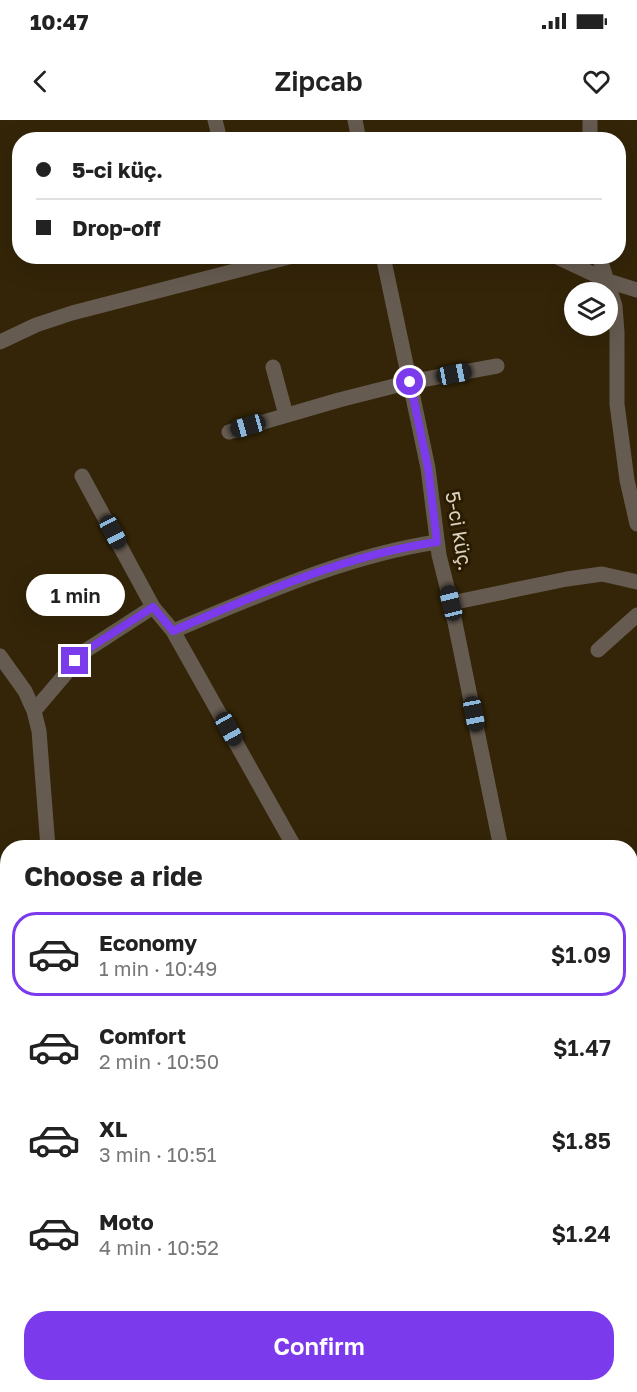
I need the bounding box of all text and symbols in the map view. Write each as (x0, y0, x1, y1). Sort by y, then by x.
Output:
text: 10:47 (30, 8, 88, 35)
icon: back (24, 65, 57, 98)
text: Zipcab (275, 65, 363, 97)
icon: heart (580, 65, 613, 98)
text: 5-ci küç. (72, 156, 163, 183)
text: Drop-off (72, 214, 161, 241)
map controls (564, 282, 618, 336)
button: layers (564, 282, 618, 336)
car (435, 362, 473, 386)
route start (396, 368, 423, 395)
car (228, 412, 268, 440)
street label: 5-ci küç. (441, 489, 479, 572)
car (97, 512, 129, 552)
callout: 1 min (26, 574, 124, 616)
text: 1 min (50, 583, 101, 607)
car (438, 583, 464, 623)
route end (61, 647, 88, 674)
car (462, 695, 486, 733)
car (212, 709, 246, 749)
text: Choose a ride (24, 860, 203, 892)
icon: car (27, 927, 81, 981)
text: Economy (99, 929, 197, 956)
text: $1.09 (551, 941, 611, 968)
text: 1 min · 10:49 (99, 956, 217, 980)
icon: car (27, 1020, 81, 1074)
text: Comfort (99, 1022, 186, 1049)
text: $1.47 (553, 1034, 611, 1061)
text: 2 min · 10:50 (99, 1049, 219, 1073)
icon: car (27, 1113, 81, 1167)
text: XL (99, 1115, 127, 1142)
text: $1.85 (552, 1127, 611, 1154)
text: 3 min · 10:51 (99, 1142, 216, 1166)
icon: car (27, 1206, 81, 1260)
text: Moto (99, 1208, 154, 1235)
text: $1.24 (552, 1220, 611, 1247)
text: 4 min · 10:52 (99, 1235, 219, 1259)
button: Confirm (24, 1311, 614, 1380)

